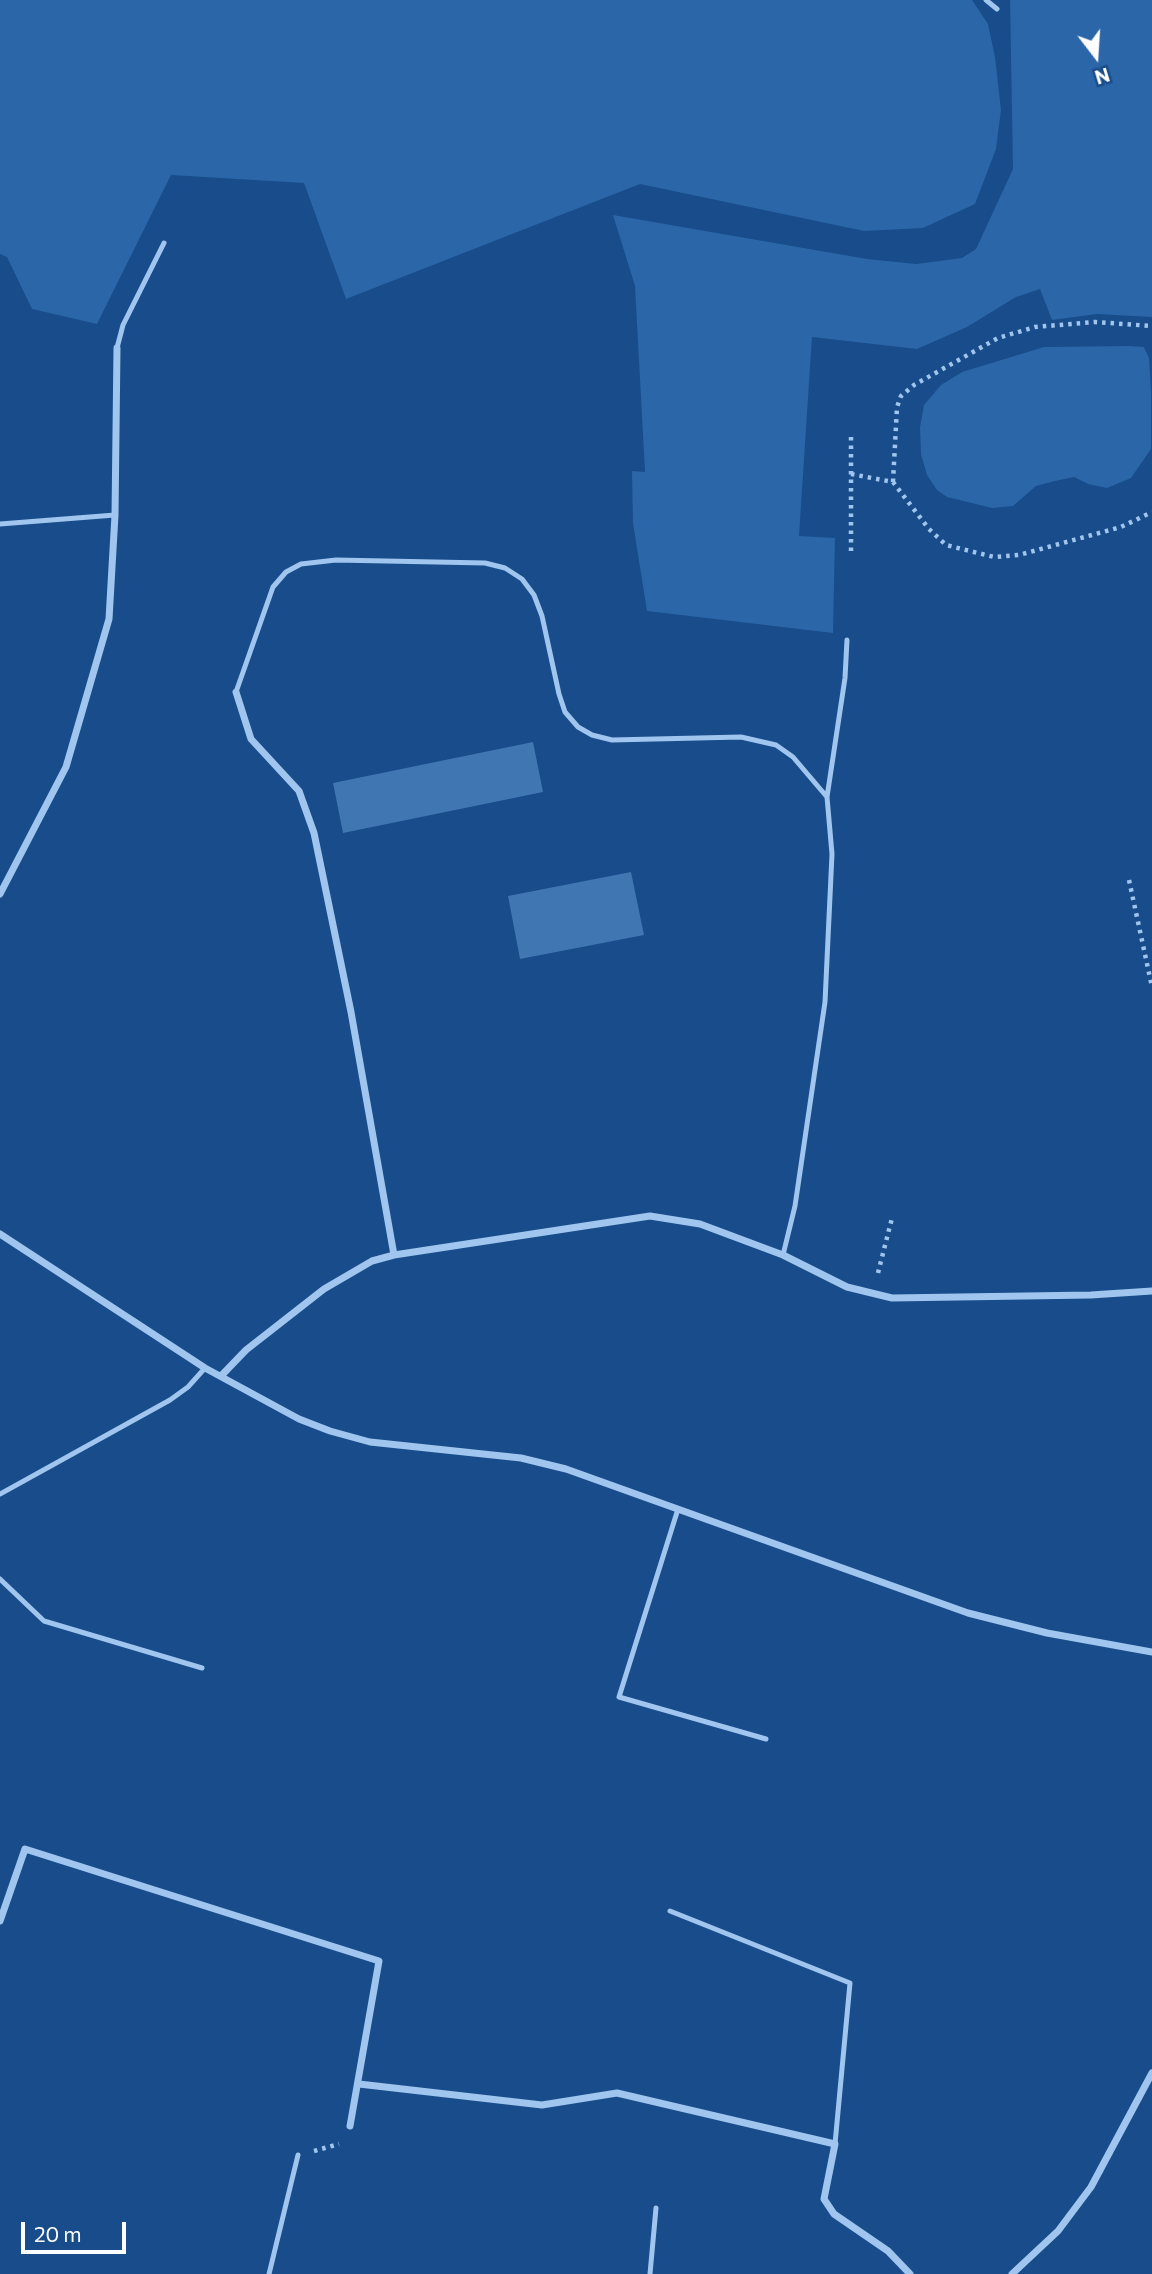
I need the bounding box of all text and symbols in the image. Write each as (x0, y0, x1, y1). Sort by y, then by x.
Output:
north arrow (1061, 21, 1131, 91)
text: N (1092, 63, 1112, 90)
scale bar (24, 2208, 130, 2252)
text: 20 m (34, 2221, 82, 2246)

